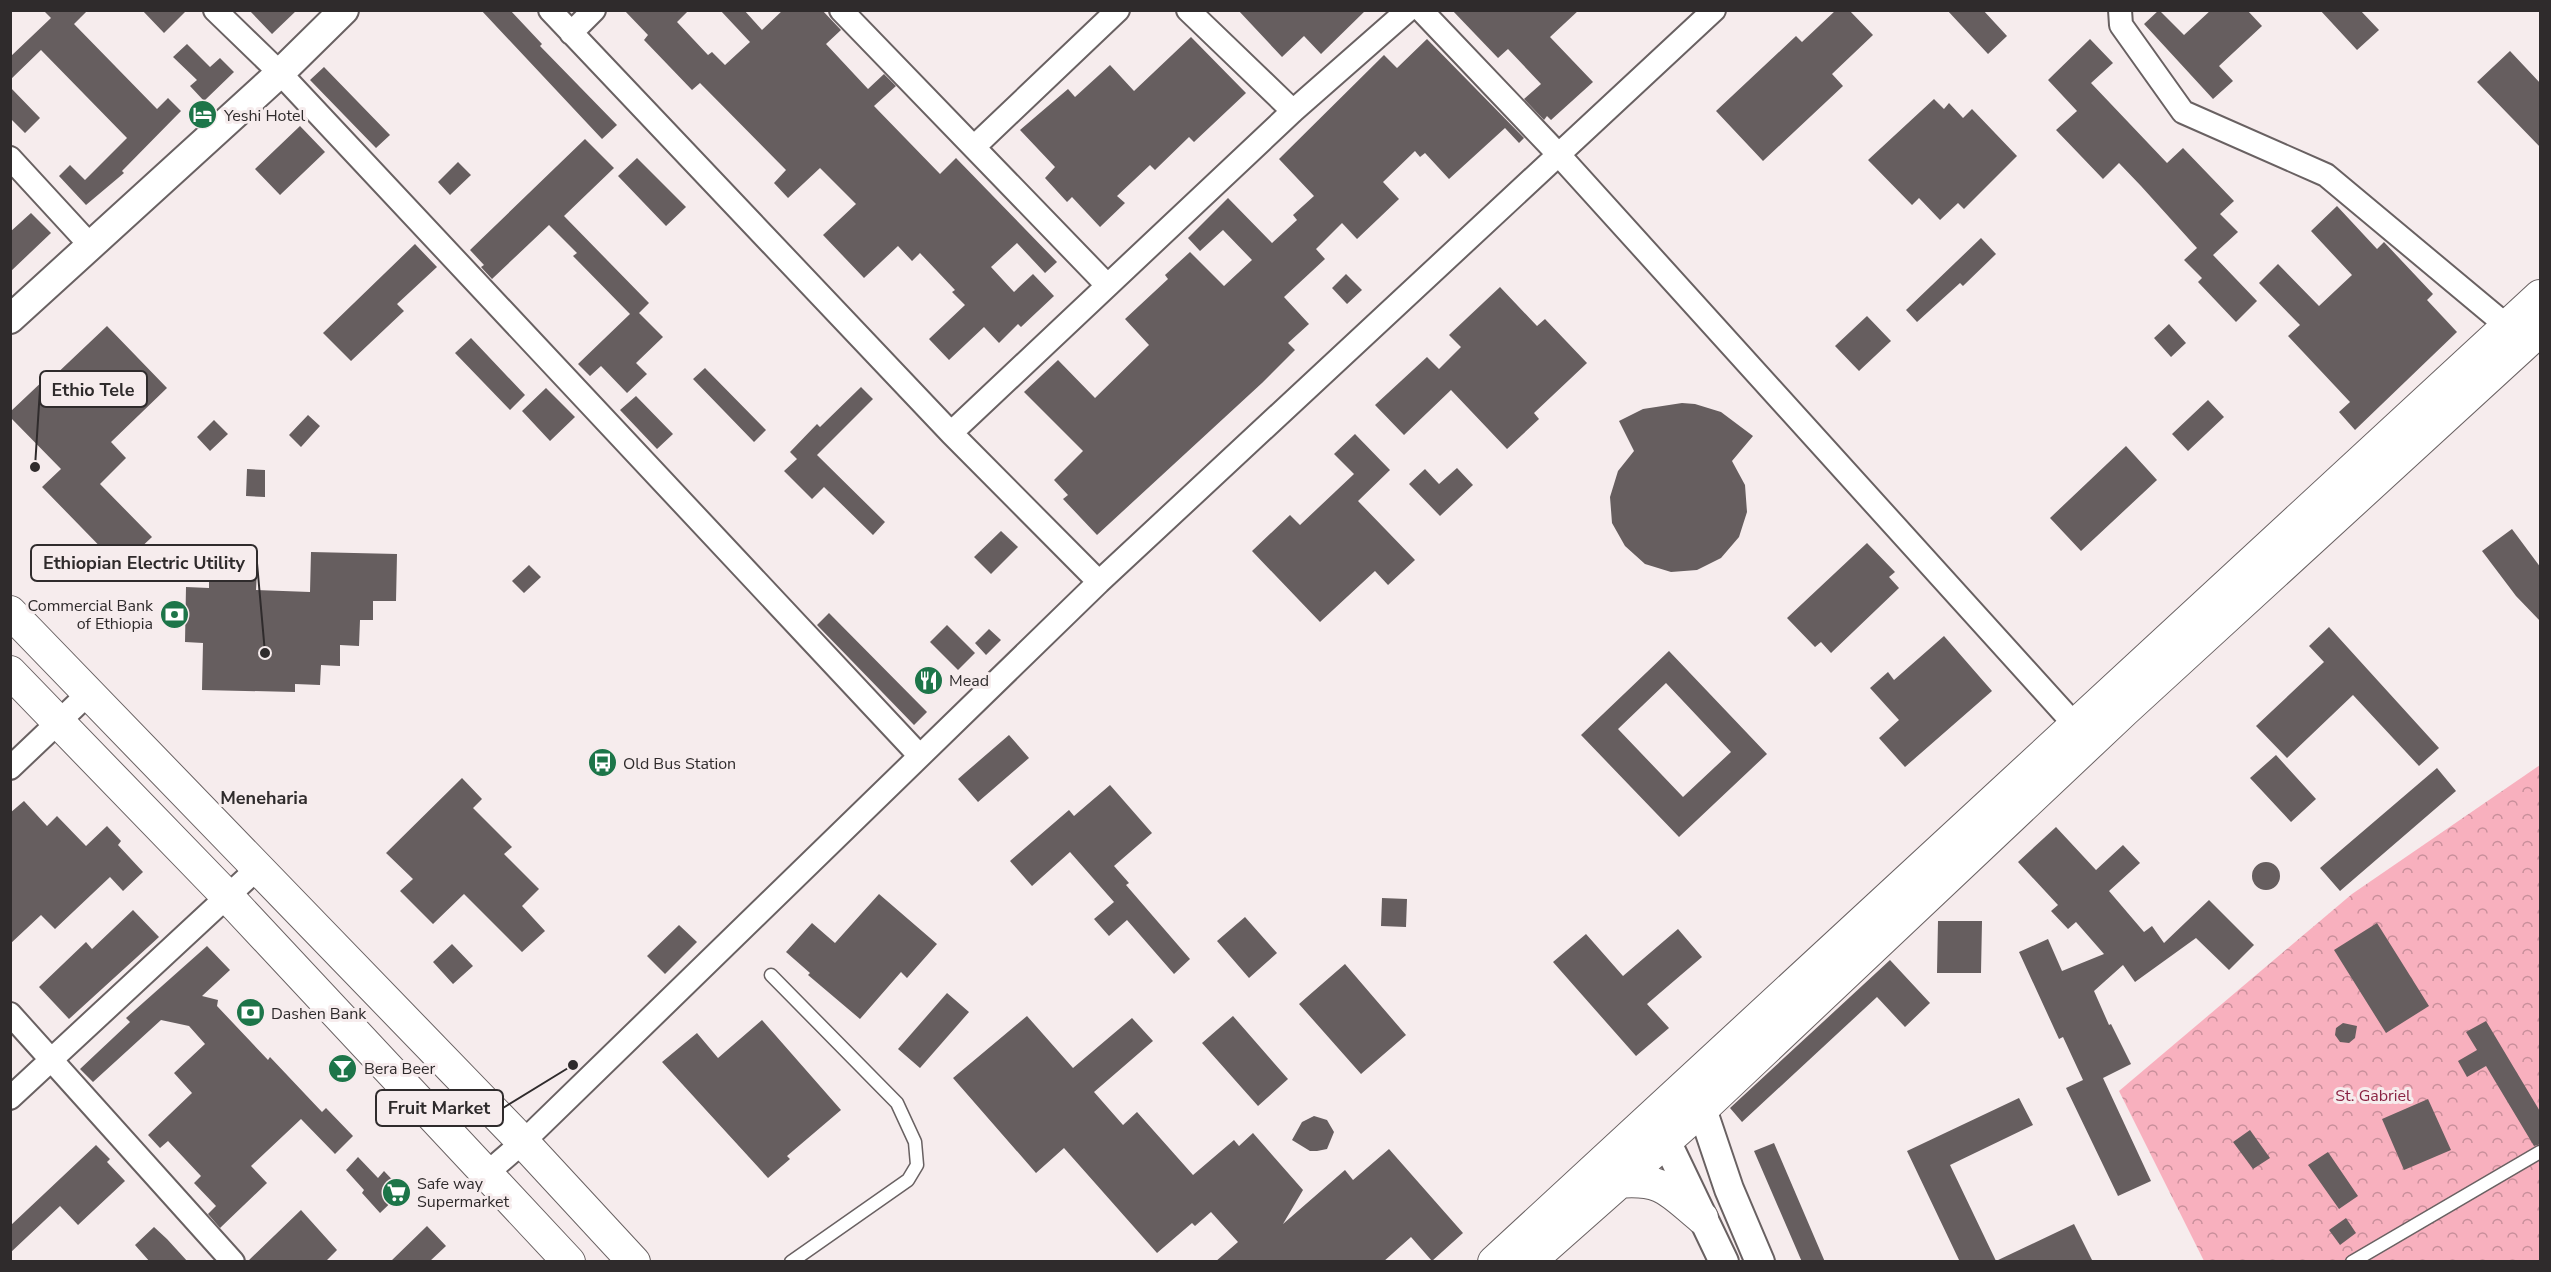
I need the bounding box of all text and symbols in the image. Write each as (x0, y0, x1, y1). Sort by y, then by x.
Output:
hotel icon: Yeshi Hotel (187, 99, 219, 131)
place label: Yeshi Hotel (223, 105, 305, 127)
callout: Ethio Tele (40, 371, 147, 407)
text: Ethio Tele (52, 378, 135, 402)
callout: Ethiopian Electric Utility (31, 545, 257, 581)
text: Ethiopian Electric Utility (43, 551, 245, 575)
place label: Commercial Bank of Ethiopia (28, 595, 154, 635)
bank icon: Commercial Bank of Ethiopia (158, 598, 190, 630)
restaurant icon: Mead (912, 664, 944, 696)
place label: Mead (949, 670, 989, 692)
bus stop icon: Old Bus Station (586, 747, 618, 779)
place label: Old Bus Station (623, 753, 736, 775)
district label: Meneharia (220, 786, 308, 810)
bank icon: Dashen Bank (234, 997, 266, 1029)
place label: Dashen Bank (271, 1003, 367, 1025)
bar icon: Bera Beer (327, 1052, 359, 1084)
place label: Bera Beer (364, 1058, 435, 1080)
park label: St. Gabriel (2335, 1085, 2411, 1107)
callout: Fruit Market (376, 1090, 503, 1126)
text: Fruit Market (388, 1096, 490, 1120)
place label: Safe way Supermarket (417, 1173, 510, 1213)
supermarket icon: Safe way Supermarket (380, 1176, 412, 1208)

